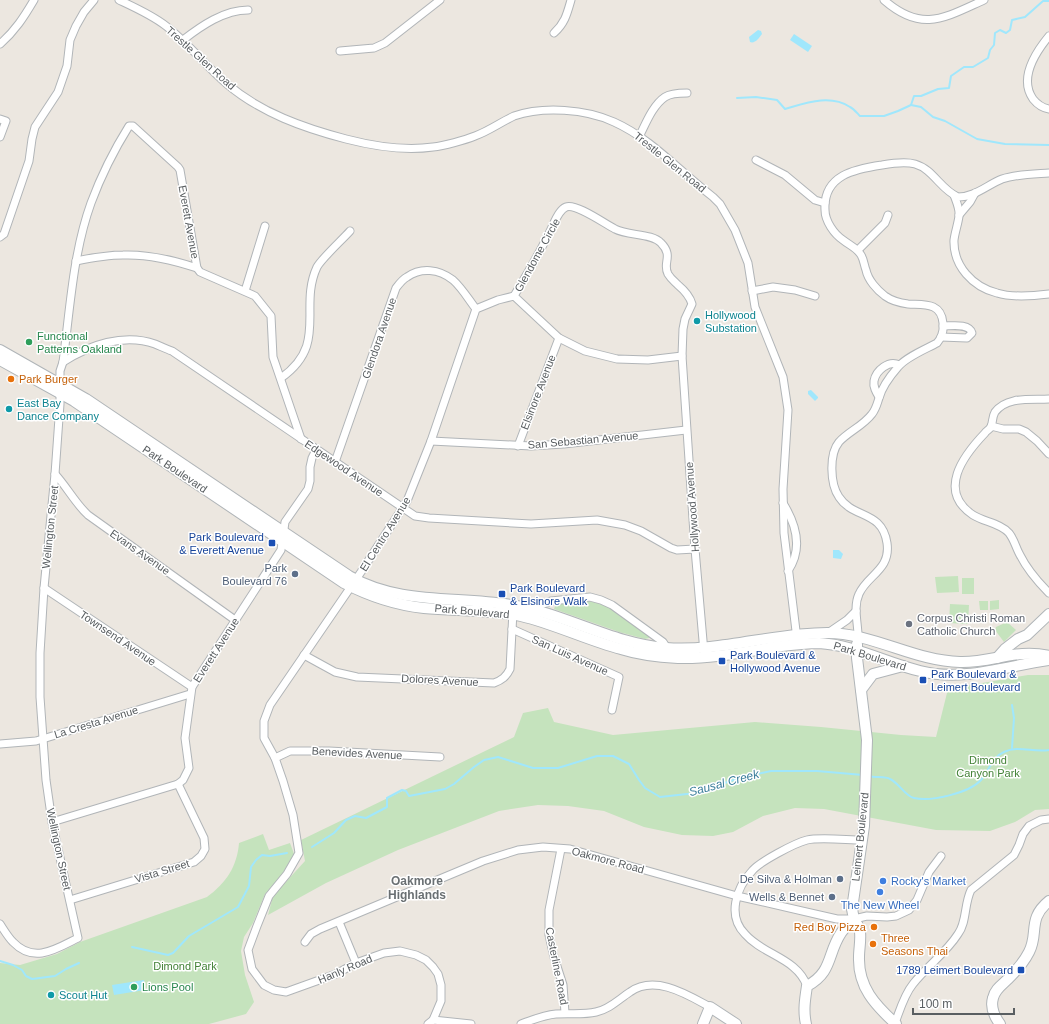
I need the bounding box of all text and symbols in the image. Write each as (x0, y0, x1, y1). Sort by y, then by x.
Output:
street label: Trestle Glen Road (164, 24, 238, 92)
street label: Trestle Glen Road (632, 129, 708, 195)
street label: Everett Avenue (177, 184, 201, 260)
street label: Glendome Circle (512, 216, 562, 294)
street label: Glendora Avenue (360, 296, 398, 380)
place label: Hollywood Substation (705, 309, 757, 334)
marker: Hollywood Substation (692, 316, 702, 326)
place label: Functional Patterns Oakland (37, 330, 122, 355)
marker: Functional Patterns Oakland (24, 337, 34, 347)
street label: Elsinore Avenue (518, 353, 558, 431)
place label: Park Burger (19, 373, 78, 385)
marker: Park Burger (6, 374, 16, 384)
place label: East Bay Dance Company (17, 397, 99, 422)
marker: East Bay Dance Company (4, 404, 14, 414)
street label: San Sebastian Avenue (527, 429, 639, 451)
street label: Edgewood Avenue (303, 437, 385, 499)
street label: Park Boulevard (140, 443, 210, 495)
street label: Hollywood Avenue (683, 462, 701, 552)
street label: Wellington Street (40, 485, 60, 569)
street label: El Centro Avenue (357, 495, 413, 573)
street label: Evans Avenue (108, 527, 172, 577)
place label: Park Boulevard & Everett Avenue (179, 531, 264, 556)
marker: Park Boulevard & Everett Avenue (267, 538, 277, 548)
place label: Park Boulevard 76 (222, 562, 287, 587)
marker: Park Boulevard 76 (290, 569, 300, 579)
place label: Park Boulevard & Elsinore Walk (510, 582, 588, 607)
marker: Park Boulevard & Elsinore Walk (497, 589, 507, 599)
street label: Park Boulevard (434, 602, 510, 620)
street label: Townsend Avenue (78, 608, 158, 668)
place label: Corpus Christi Roman Catholic Church (917, 612, 1025, 637)
street label: Everett Avenue (191, 616, 241, 684)
marker: Corpus Christi Roman Catholic Church (904, 619, 914, 629)
street label: San Luis Avenue (530, 633, 610, 677)
street label: Park Boulevard (832, 639, 908, 673)
place label: Park Boulevard & Hollywood Avenue (730, 649, 820, 674)
marker: Park Boulevard & Hollywood Avenue (717, 656, 727, 666)
place label: Park Boulevard & Leimert Boulevard (931, 668, 1020, 693)
street label: Dolores Avenue (401, 672, 479, 688)
marker: Park Boulevard & Leimert Boulevard (918, 675, 928, 685)
street label: La Cresta Avenue (53, 704, 139, 740)
street label: Benevides Avenue (311, 745, 403, 761)
park label: Dimond Canyon Park (956, 754, 1020, 779)
water label: Sausal Creek (687, 767, 762, 799)
street label: Leimert Boulevard (849, 792, 871, 882)
street label: Wellington Street (44, 807, 74, 891)
street label: Oakmore Road (570, 845, 646, 875)
street label: Vista Street (133, 857, 191, 885)
place label: De Silva & Holman (740, 873, 832, 885)
district label: Oakmore Highlands (388, 874, 446, 902)
marker: De Silva & Holman (835, 874, 845, 884)
place label: Rocky's Market (891, 875, 966, 887)
marker: Rocky's Market (878, 876, 888, 886)
marker: The New Wheel (875, 887, 885, 897)
place label: Wells & Bennet (749, 891, 824, 903)
marker: Wells & Bennet (827, 892, 837, 902)
place label: The New Wheel (841, 899, 919, 911)
place label: Red Boy Pizza (794, 921, 867, 933)
marker: Red Boy Pizza (869, 922, 879, 932)
street label: Casterline Road (544, 926, 570, 1006)
place label: Three Seasons Thai (881, 932, 948, 957)
marker: Three Seasons Thai (868, 939, 878, 949)
street label: Hanly Road (316, 952, 374, 986)
park label: Dimond Park (153, 960, 217, 972)
place label: 1789 Leimert Boulevard (896, 964, 1013, 976)
marker: 1789 Leimert Boulevard (1016, 965, 1026, 975)
place label: Lions Pool (142, 981, 193, 993)
marker: Lions Pool (129, 982, 139, 992)
place label: Scout Hut (59, 989, 107, 1001)
marker: Scout Hut (46, 990, 56, 1000)
scale bar (913, 990, 1014, 1016)
text: 100 m (919, 997, 952, 1011)

